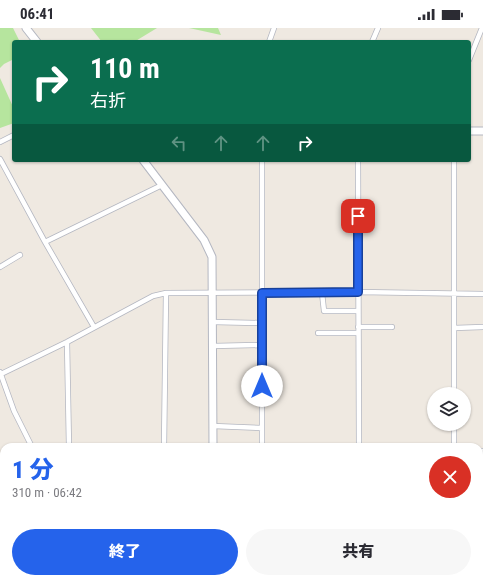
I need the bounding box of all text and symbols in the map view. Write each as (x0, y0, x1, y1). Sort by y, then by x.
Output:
text: 06:41 (20, 5, 54, 23)
text: 110 m (90, 52, 160, 85)
icon: right (24, 56, 76, 108)
text: 右折 (90, 90, 126, 111)
icon: left (168, 132, 190, 154)
icon: ahead (210, 132, 232, 154)
icon: ahead (252, 132, 274, 154)
icon: right (294, 132, 316, 154)
pin (341, 199, 375, 233)
icon: arrive (347, 205, 369, 227)
position arrow (241, 365, 283, 407)
map controls (427, 387, 471, 431)
button: layers (427, 387, 471, 431)
text: 1 分 (12, 456, 54, 484)
button: close (429, 456, 471, 498)
text: 310 m · 06:42 (12, 485, 82, 500)
button: 終了 (12, 529, 238, 575)
button: 共有 (246, 529, 471, 575)

